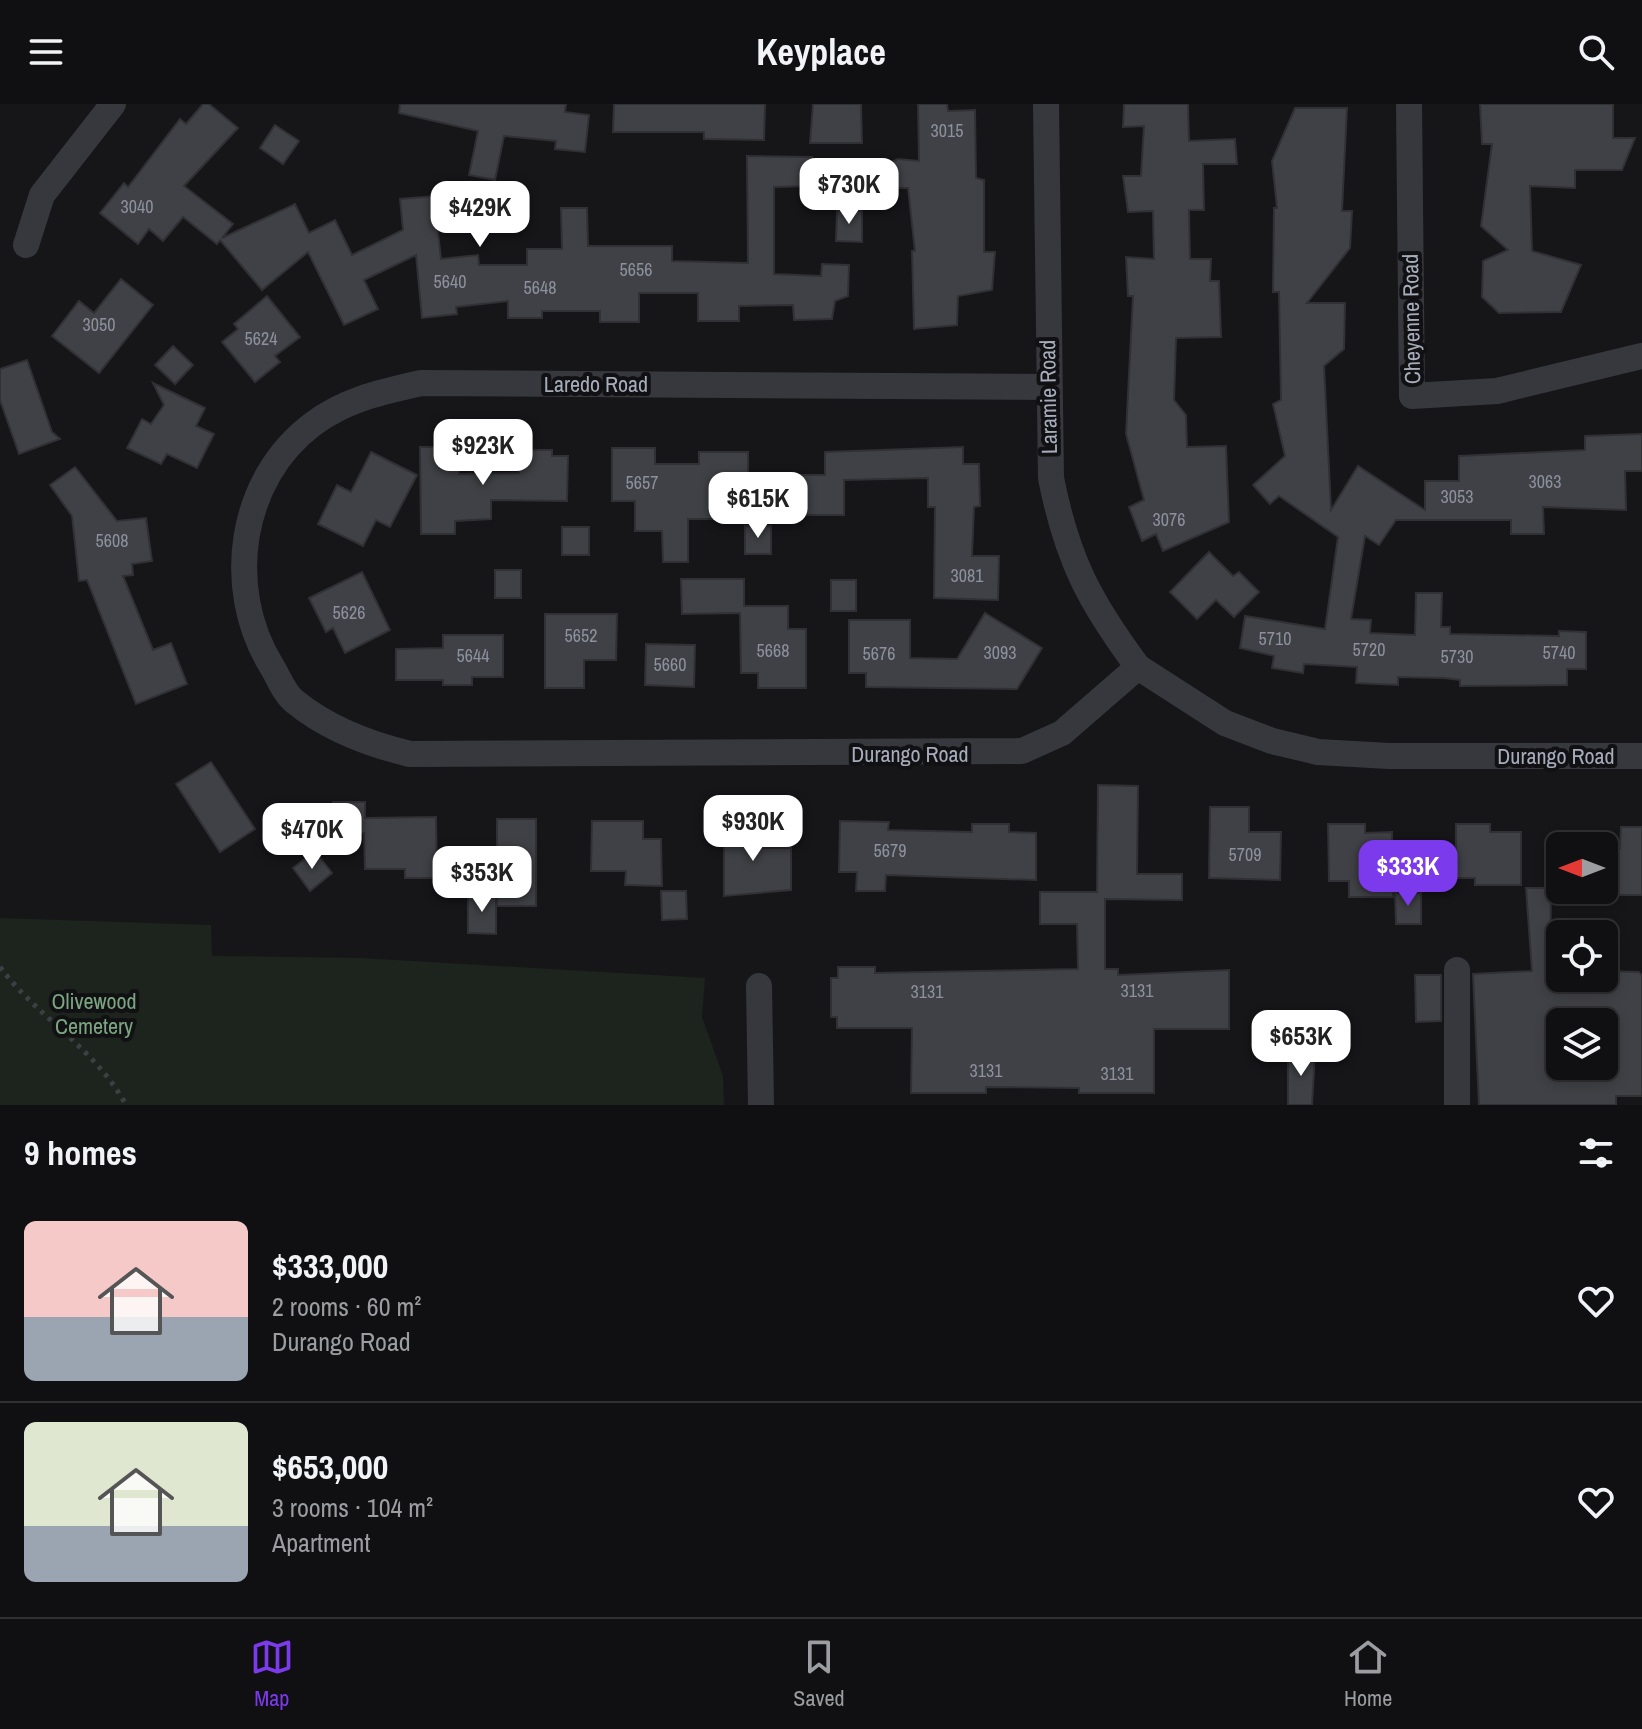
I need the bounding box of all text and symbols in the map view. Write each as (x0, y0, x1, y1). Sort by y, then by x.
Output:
text: Keyplace (756, 28, 886, 76)
icon: menu (24, 30, 68, 74)
icon: search (1574, 30, 1618, 74)
house number: 3015 (931, 118, 963, 143)
pin: $730K (793, 158, 905, 226)
text: $730K (818, 166, 880, 201)
pin: $429K (424, 181, 536, 249)
text: $429K (449, 189, 511, 224)
house number: 3040 (121, 194, 153, 219)
street label: Cheyenne Road (1395, 254, 1427, 384)
house number: 5656 (620, 257, 652, 282)
house number: 5640 (434, 269, 466, 294)
house number: 5648 (524, 275, 556, 300)
house number: 3050 (83, 312, 115, 337)
house number: 5624 (245, 326, 277, 351)
street label: Laramie Road (1032, 340, 1064, 454)
street label: Laredo Road (544, 369, 648, 399)
pin: $923K (427, 419, 539, 487)
text: $923K (452, 427, 514, 462)
house number: 3063 (1529, 469, 1561, 494)
house number: 5657 (626, 470, 658, 495)
pin: $615K (702, 472, 814, 540)
text: $615K (727, 480, 789, 515)
house number: 3053 (1441, 484, 1473, 509)
house number: 3076 (1153, 507, 1185, 532)
house number: 5608 (96, 528, 128, 553)
house number: 3081 (951, 563, 984, 588)
house number: 5626 (333, 600, 365, 625)
house number: 5652 (565, 623, 597, 648)
house number: 5710 (1259, 626, 1291, 651)
house number: 5720 (1353, 637, 1385, 662)
house number: 5668 (757, 638, 789, 663)
house number: 3093 (984, 640, 1016, 665)
house number: 5740 (1543, 640, 1575, 665)
house number: 5676 (863, 641, 895, 666)
house number: 5644 (457, 643, 489, 668)
house number: 5730 (1441, 644, 1473, 669)
house number: 5660 (654, 652, 686, 677)
street label: Durango Road (851, 739, 969, 769)
street label: Durango Road (1497, 741, 1615, 771)
pin: $930K (697, 795, 809, 863)
pin: $470K (256, 803, 368, 871)
text: $930K (722, 803, 784, 838)
text: $470K (281, 811, 343, 846)
north arrow (1546, 832, 1618, 904)
map controls (1546, 832, 1618, 1080)
house number: 5679 (874, 838, 906, 863)
pin: $333K (1352, 840, 1464, 908)
house number: 5709 (1229, 842, 1261, 867)
pin: $353K (426, 846, 538, 914)
text: $333K (1377, 848, 1439, 883)
text: $353K (451, 854, 513, 889)
button: locate (1546, 920, 1618, 992)
house number: 3131 (1121, 978, 1154, 1003)
house number: 3131 (911, 979, 944, 1004)
park label: Olivewood Cemetery (51, 986, 137, 1041)
button: layers (1546, 1008, 1618, 1080)
pin: $653K (1245, 1010, 1357, 1078)
text: $653K (1270, 1018, 1332, 1053)
house number: 3131 (970, 1058, 1003, 1083)
house number: 3131 (1101, 1061, 1134, 1086)
text: 9 homes (24, 1130, 137, 1176)
icon: filters (1574, 1131, 1618, 1175)
text: $333,000 (272, 1243, 388, 1289)
icon: home (88, 1253, 184, 1349)
icon: heart (1574, 1279, 1618, 1323)
text: 2 rooms · 60 m² (272, 1289, 421, 1324)
text: Durango Road (272, 1324, 411, 1359)
text: $653,000 (272, 1444, 388, 1490)
icon: home (88, 1454, 184, 1550)
icon: heart (1574, 1480, 1618, 1524)
text: 3 rooms · 104 m² (272, 1490, 433, 1525)
text: Apartment (272, 1525, 370, 1560)
tab: Map (250, 1635, 294, 1713)
tab: Saved (793, 1635, 845, 1713)
tab: Home (1344, 1635, 1392, 1713)

